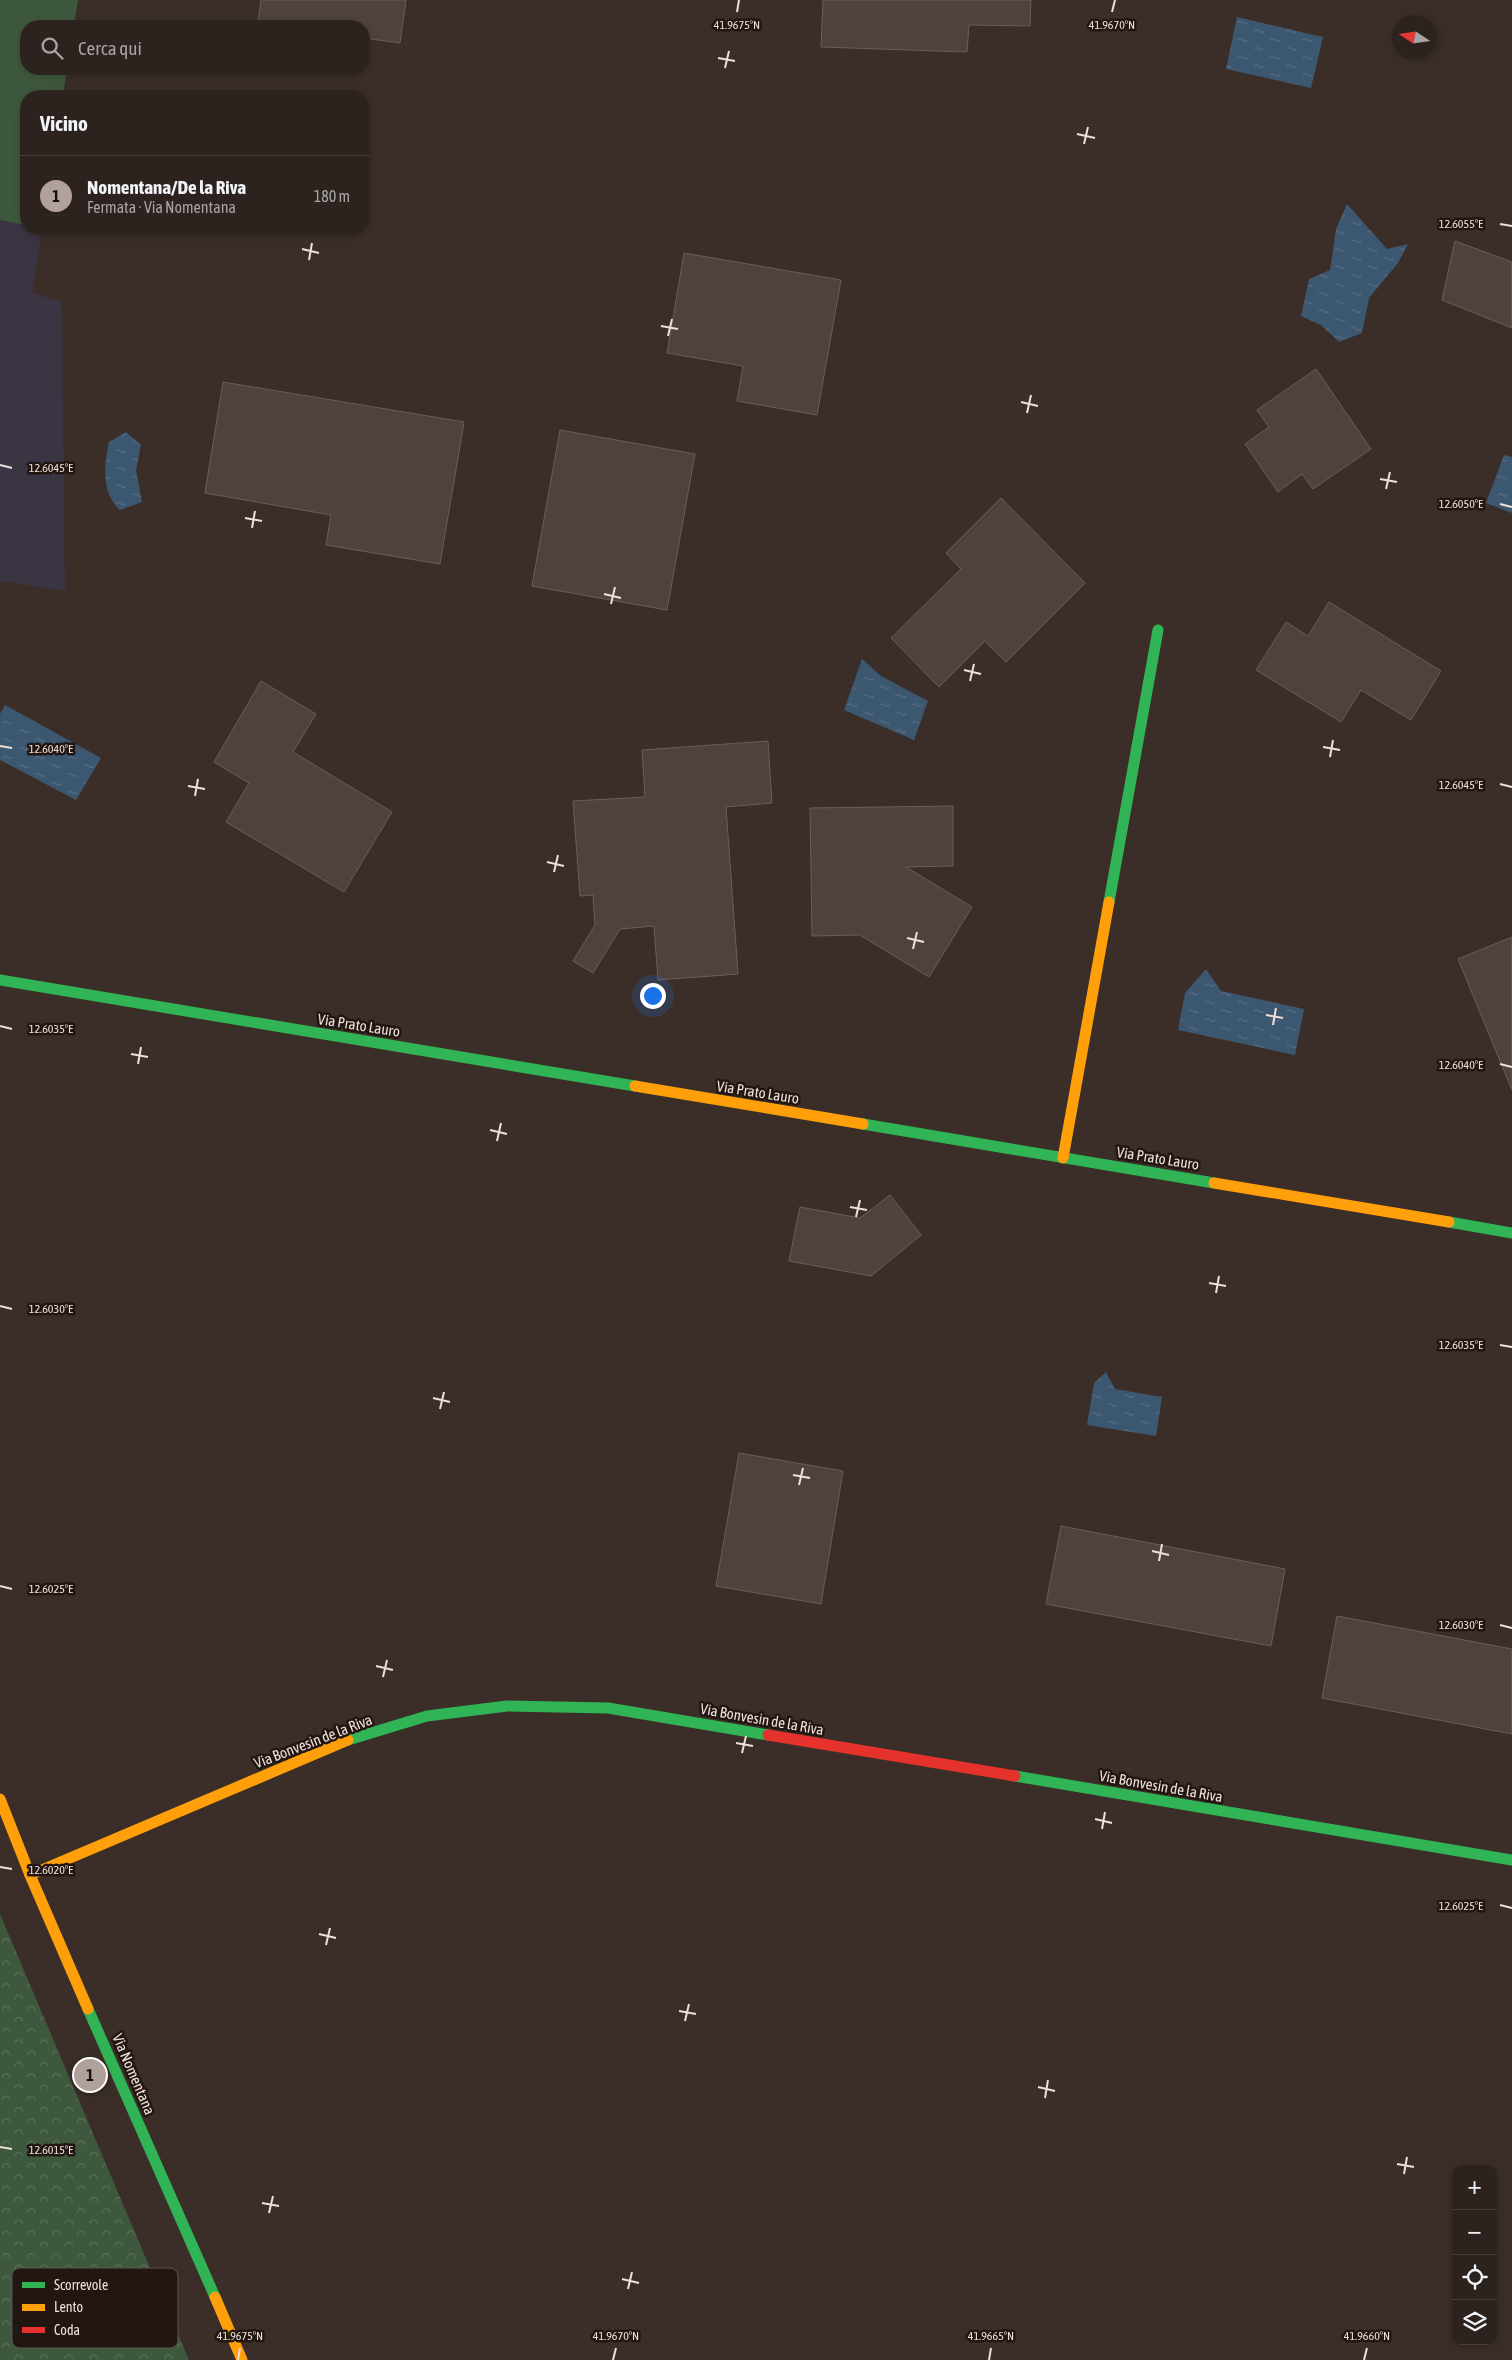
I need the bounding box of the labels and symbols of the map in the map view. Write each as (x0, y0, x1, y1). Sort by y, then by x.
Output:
north arrow (1392, 15, 1437, 60)
text: 41.9675°N (714, 18, 760, 32)
text: 41.9670°N (1089, 18, 1135, 32)
text: 12.6055°E (1439, 217, 1483, 231)
text: 12.6045°E (29, 461, 73, 475)
text: 12.6050°E (1439, 497, 1483, 511)
text: 12.6040°E (29, 742, 73, 756)
text: 12.6045°E (1439, 778, 1483, 792)
your location (640, 983, 666, 1009)
street label: Via Prato Lauro (317, 1010, 401, 1040)
text: 12.6035°E (29, 1022, 73, 1036)
text: 12.6040°E (1439, 1058, 1483, 1072)
street label: Via Prato Lauro (716, 1077, 800, 1107)
street label: Via Prato Lauro (1116, 1143, 1200, 1173)
text: 12.6030°E (29, 1302, 73, 1316)
text: 12.6035°E (1439, 1338, 1483, 1352)
text: 12.6025°E (29, 1582, 73, 1596)
text: 12.6030°E (1439, 1618, 1483, 1632)
street label: Via Bonvesin de la Riva (699, 1700, 825, 1738)
street label: Via Bonvesin de la Riva (252, 1711, 374, 1771)
street label: Via Bonvesin de la Riva (1098, 1767, 1224, 1805)
text: 12.6020°E (29, 1863, 73, 1877)
text: 12.6025°E (1439, 1899, 1483, 1913)
street label: Via Nomentana (109, 2031, 159, 2117)
pin: 1 (74, 2056, 106, 2094)
text: 12.6015°E (29, 2143, 73, 2157)
legend (12, 2268, 178, 2348)
text: Scorrevole (54, 2277, 108, 2293)
text: Lento (54, 2299, 83, 2315)
text: Coda (54, 2322, 80, 2338)
text: 41.9675°N (217, 2329, 263, 2343)
text: 41.9670°N (593, 2329, 639, 2343)
text: 41.9665°N (968, 2329, 1014, 2343)
text: 41.9660°N (1344, 2329, 1390, 2343)

